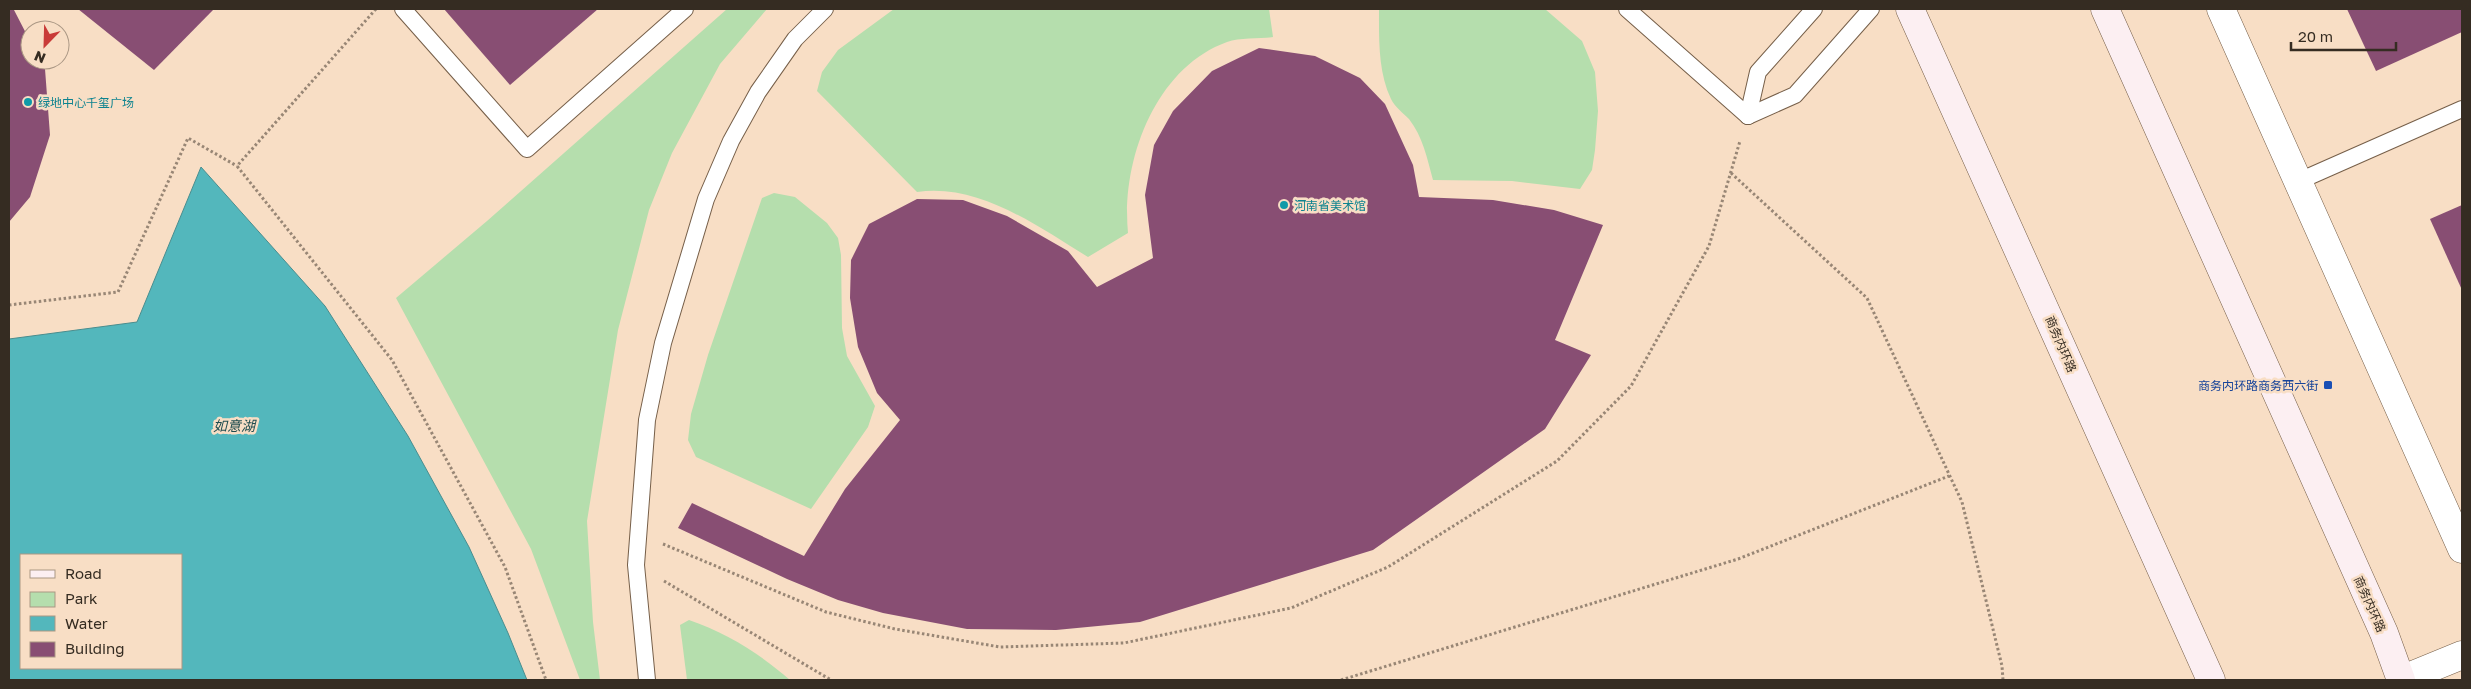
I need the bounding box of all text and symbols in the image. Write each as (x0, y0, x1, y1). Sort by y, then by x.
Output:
north arrow (20, 20, 70, 70)
scale bar (2291, 20, 2396, 52)
text: 20 m (2298, 27, 2333, 45)
text: N (32, 48, 48, 67)
place label: 绿地中心千玺广场 (38, 95, 134, 110)
marker: 绿地中心千玺广场 (22, 96, 34, 108)
place label: 河南省美术馆 (1294, 198, 1366, 213)
marker: 河南省美术馆 (1278, 199, 1290, 211)
street label: 商务内环路 (2042, 313, 2080, 375)
place label: 商务内环路商务西六街 (2198, 378, 2318, 393)
marker: 商务内环路商务西六街 (2322, 379, 2334, 391)
water label: 如意湖 (213, 417, 257, 434)
legend (20, 554, 182, 669)
text: Road (65, 564, 102, 582)
street label: 商务内环路 (2351, 574, 2389, 634)
text: Park (65, 589, 98, 607)
text: Water (65, 614, 108, 632)
text: Building (65, 639, 125, 657)

